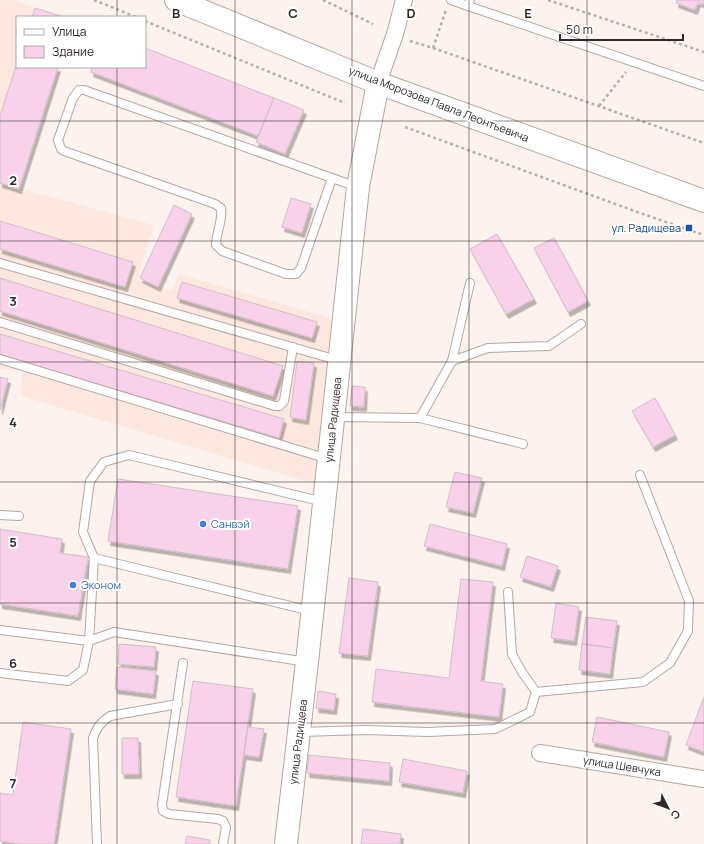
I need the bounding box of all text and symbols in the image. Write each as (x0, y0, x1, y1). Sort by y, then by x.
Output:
text: B (172, 4, 180, 22)
text: C (288, 4, 298, 22)
text: D (406, 4, 416, 22)
text: E (524, 4, 532, 22)
legend (16, 16, 146, 68)
scale bar (560, 16, 683, 42)
text: 50 m (566, 21, 593, 38)
text: Улица (52, 23, 86, 40)
text: Здание (52, 43, 94, 60)
street label: улица Морозова Павла Леонтьевича (347, 62, 531, 145)
text: 2 (9, 171, 17, 189)
place label: ул. Радищева (612, 220, 681, 235)
marker: ул. Радищева (684, 223, 694, 233)
text: 3 (9, 292, 17, 310)
street label: улица Радищева (321, 377, 344, 463)
text: 4 (9, 413, 17, 431)
place label: Санвэй (211, 516, 250, 531)
marker: Санвэй (198, 519, 208, 529)
text: 5 (9, 533, 17, 551)
place label: Эконом (81, 577, 121, 592)
marker: Эконом (68, 580, 78, 590)
text: 6 (9, 654, 17, 672)
street label: улица Радищева (285, 698, 310, 785)
street label: улица Шевчука (582, 752, 662, 779)
text: 7 (10, 774, 17, 792)
north arrow (648, 788, 688, 828)
text: С (668, 807, 684, 823)

